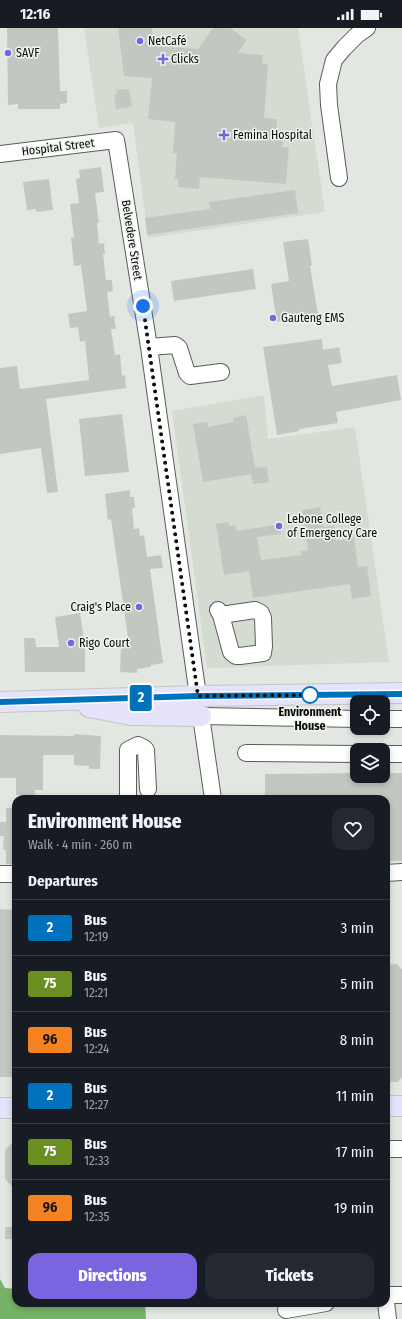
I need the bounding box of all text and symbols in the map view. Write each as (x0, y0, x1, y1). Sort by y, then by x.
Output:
text: 12:16 (20, 5, 50, 23)
place label: NetCafé (148, 34, 187, 48)
marker: NetCafé (135, 36, 145, 46)
place label: SAVF (16, 46, 40, 60)
marker: SAVF (3, 48, 13, 58)
place label: Clicks (171, 52, 199, 66)
marker: Clicks (158, 54, 168, 64)
place label: Femina Hospital (233, 128, 312, 142)
marker: Femina Hospital (218, 129, 230, 141)
street label: Hospital Street (21, 136, 95, 158)
street label: Belvedere Street (119, 199, 145, 281)
your location (133, 296, 153, 316)
place label: Gauteng EMS (281, 311, 344, 325)
marker: Gauteng EMS (268, 313, 278, 323)
place label: Lebone College of Emergency Care (287, 512, 377, 540)
marker: Lebone College of Emergency Care (274, 521, 284, 531)
place label: Craig's Place (70, 600, 131, 614)
marker: Craig's Place (134, 602, 144, 612)
place label: Rigo Court (79, 636, 130, 650)
marker: Rigo Court (66, 638, 76, 648)
line badge: 2 (128, 685, 154, 711)
marker: Environment House (301, 686, 319, 704)
text: 2 (138, 689, 144, 706)
map controls (350, 695, 390, 783)
button: locate (350, 695, 390, 735)
place label: Environment House (278, 705, 342, 733)
button: layers (350, 743, 390, 783)
button: heart (332, 808, 374, 850)
text: Environment House (28, 810, 181, 833)
text: Walk · 4 min · 260 m (28, 837, 132, 852)
text: Departures (28, 872, 98, 890)
text: Bus (84, 911, 107, 929)
text: 2 (47, 919, 53, 936)
text: 3 min (340, 919, 374, 937)
text: 12:19 (84, 929, 108, 944)
text: Bus (84, 967, 107, 985)
text: 75 (44, 975, 56, 992)
text: 5 min (340, 975, 374, 993)
text: 12:21 (84, 985, 108, 1000)
text: Bus (84, 1023, 107, 1041)
text: 96 (43, 1031, 57, 1048)
text: 8 min (340, 1031, 374, 1049)
text: 12:24 (84, 1041, 109, 1056)
text: Bus (84, 1079, 107, 1097)
text: 2 (47, 1087, 53, 1104)
text: 11 min (336, 1087, 374, 1105)
text: 12:27 (84, 1097, 108, 1112)
text: Bus (84, 1135, 107, 1153)
text: 75 (44, 1143, 56, 1160)
text: 17 min (335, 1143, 374, 1161)
text: 12:33 (84, 1153, 109, 1168)
text: Bus (84, 1191, 107, 1209)
text: 96 (43, 1199, 57, 1216)
text: 19 min (334, 1199, 374, 1217)
text: 12:35 (84, 1209, 110, 1224)
button: Directions (28, 1253, 197, 1299)
button: Tickets (205, 1253, 374, 1299)

